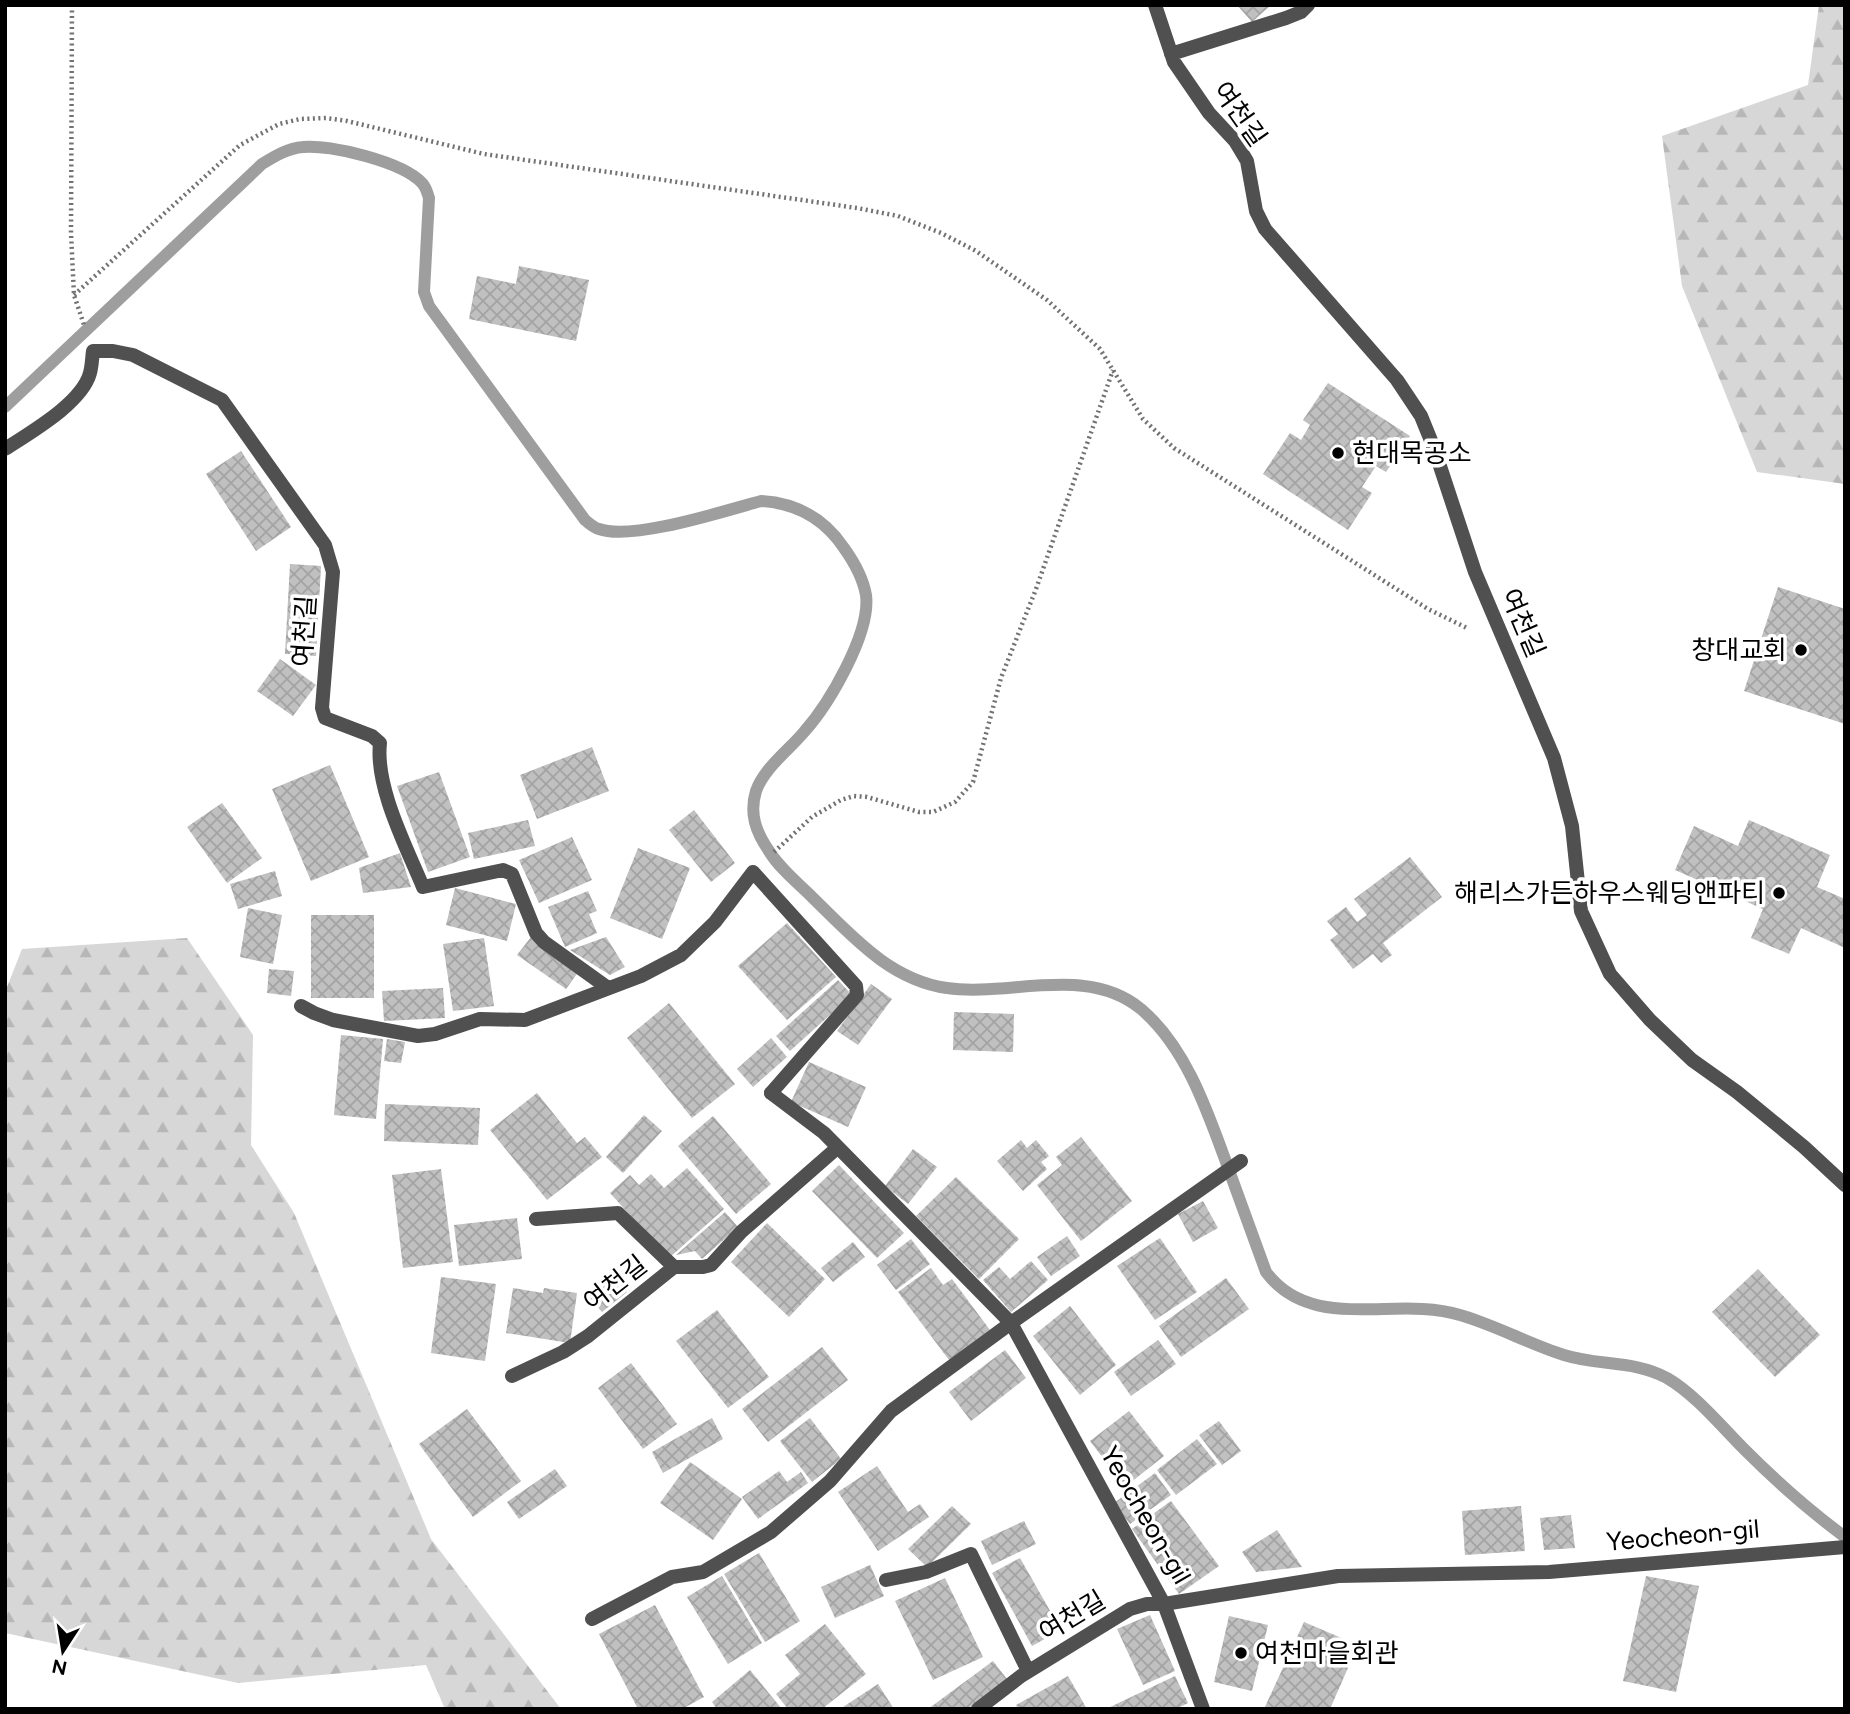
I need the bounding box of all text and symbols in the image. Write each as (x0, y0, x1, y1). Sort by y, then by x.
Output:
street label: 여천길 (1206, 75, 1274, 153)
place label: 현대목공소 (1352, 437, 1472, 469)
marker: 현대목공소 (1330, 445, 1346, 461)
street label: 여천길 (1494, 584, 1552, 662)
street label: 여천길 (286, 594, 322, 668)
place label: 창대교회 (1691, 634, 1787, 666)
marker: 창대교회 (1793, 642, 1809, 658)
place label: 해리스가든하우스웨딩앤파티 (1454, 877, 1765, 909)
marker: 해리스가든하우스웨딩앤파티 (1771, 885, 1787, 901)
street label: 여천길 (577, 1248, 653, 1318)
street label: Yeocheon-gil (1094, 1440, 1198, 1590)
street label: Yeocheon-gil (1605, 1512, 1761, 1558)
street label: 여천길 (1033, 1584, 1111, 1648)
north arrow (28, 1616, 98, 1686)
place label: 여천마을회관 (1255, 1637, 1399, 1669)
marker: 여천마을회관 (1233, 1645, 1249, 1661)
text: N (50, 1654, 69, 1680)

